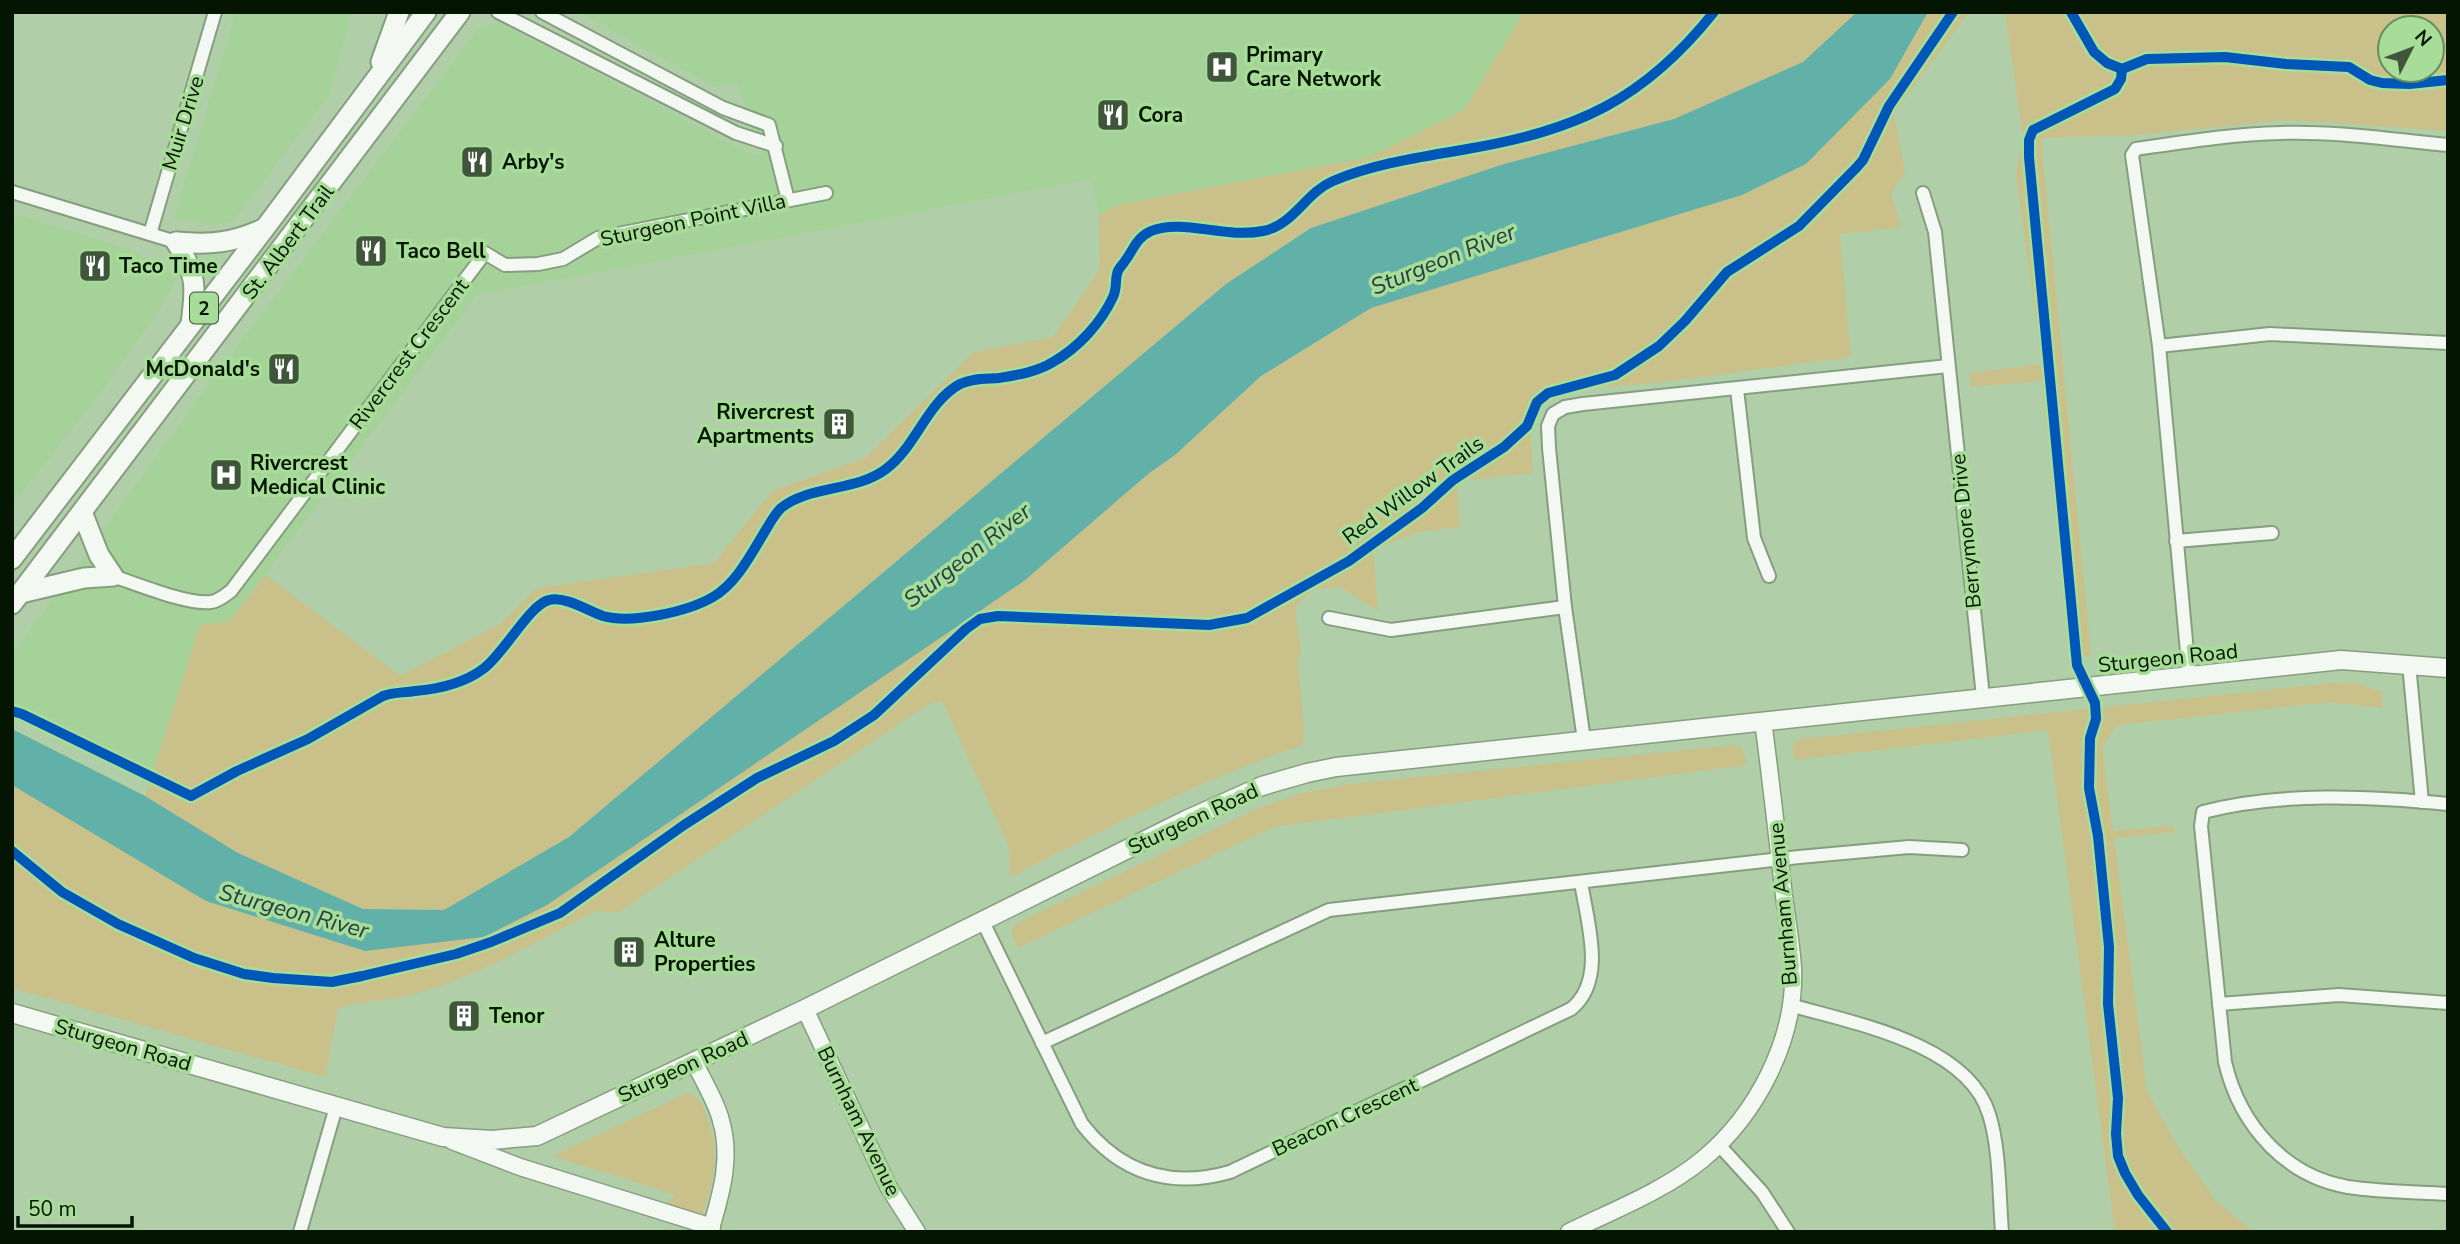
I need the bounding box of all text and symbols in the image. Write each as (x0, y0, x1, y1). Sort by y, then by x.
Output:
north arrow (2376, 14, 2446, 84)
text: N (2408, 24, 2437, 52)
place label: Primary Care Network (1246, 41, 1382, 93)
hospital icon: Primary Care Network (1203, 48, 1241, 86)
street label: Muir Drive (155, 72, 211, 174)
restaurant icon: Cora (1094, 96, 1132, 134)
place label: Cora (1138, 101, 1183, 129)
restaurant icon: Arby's (458, 143, 496, 181)
place label: Arby's (502, 148, 565, 176)
street label: St. Albert Trail (236, 178, 341, 305)
street label: Sturgeon Point Villa (598, 187, 788, 253)
water label: Sturgeon River (1366, 216, 1521, 303)
restaurant icon: Taco Bell (352, 232, 390, 270)
place label: Taco Bell (396, 237, 486, 265)
restaurant icon: Taco Time (76, 247, 114, 285)
place label: Taco Time (119, 252, 218, 280)
street label: Rivercrest Crescent (343, 272, 475, 435)
road number: 2 (190, 292, 218, 324)
restaurant icon: McDonald's (265, 350, 303, 388)
place label: McDonald's (145, 355, 260, 383)
place label: Rivercrest Apartments (697, 398, 815, 450)
building icon: Rivercrest Apartments (820, 405, 858, 443)
street label: Red Willow Trails (1337, 429, 1489, 551)
place label: Rivercrest Medical Clinic (250, 449, 385, 501)
street label: Berrymore Drive (1944, 452, 1988, 610)
hospital icon: Rivercrest Medical Clinic (207, 456, 245, 494)
water label: Sturgeon River (897, 495, 1038, 615)
street label: Sturgeon Road (2097, 637, 2239, 679)
street label: Sturgeon Road (1123, 777, 1263, 861)
street label: Burnham Avenue (1762, 821, 1804, 987)
water label: Sturgeon River (216, 877, 373, 947)
place label: Alture Properties (654, 926, 756, 978)
building icon: Alture Properties (610, 933, 648, 971)
building icon: Tenor (445, 997, 483, 1035)
place label: Tenor (489, 1002, 545, 1030)
street label: Sturgeon Road (51, 1012, 195, 1078)
street label: Sturgeon Road (613, 1025, 753, 1109)
street label: Burnham Avenue (811, 1041, 907, 1201)
street label: Beacon Crescent (1268, 1071, 1423, 1163)
scale bar (18, 1184, 131, 1228)
text: 50 m (28, 1195, 77, 1223)

